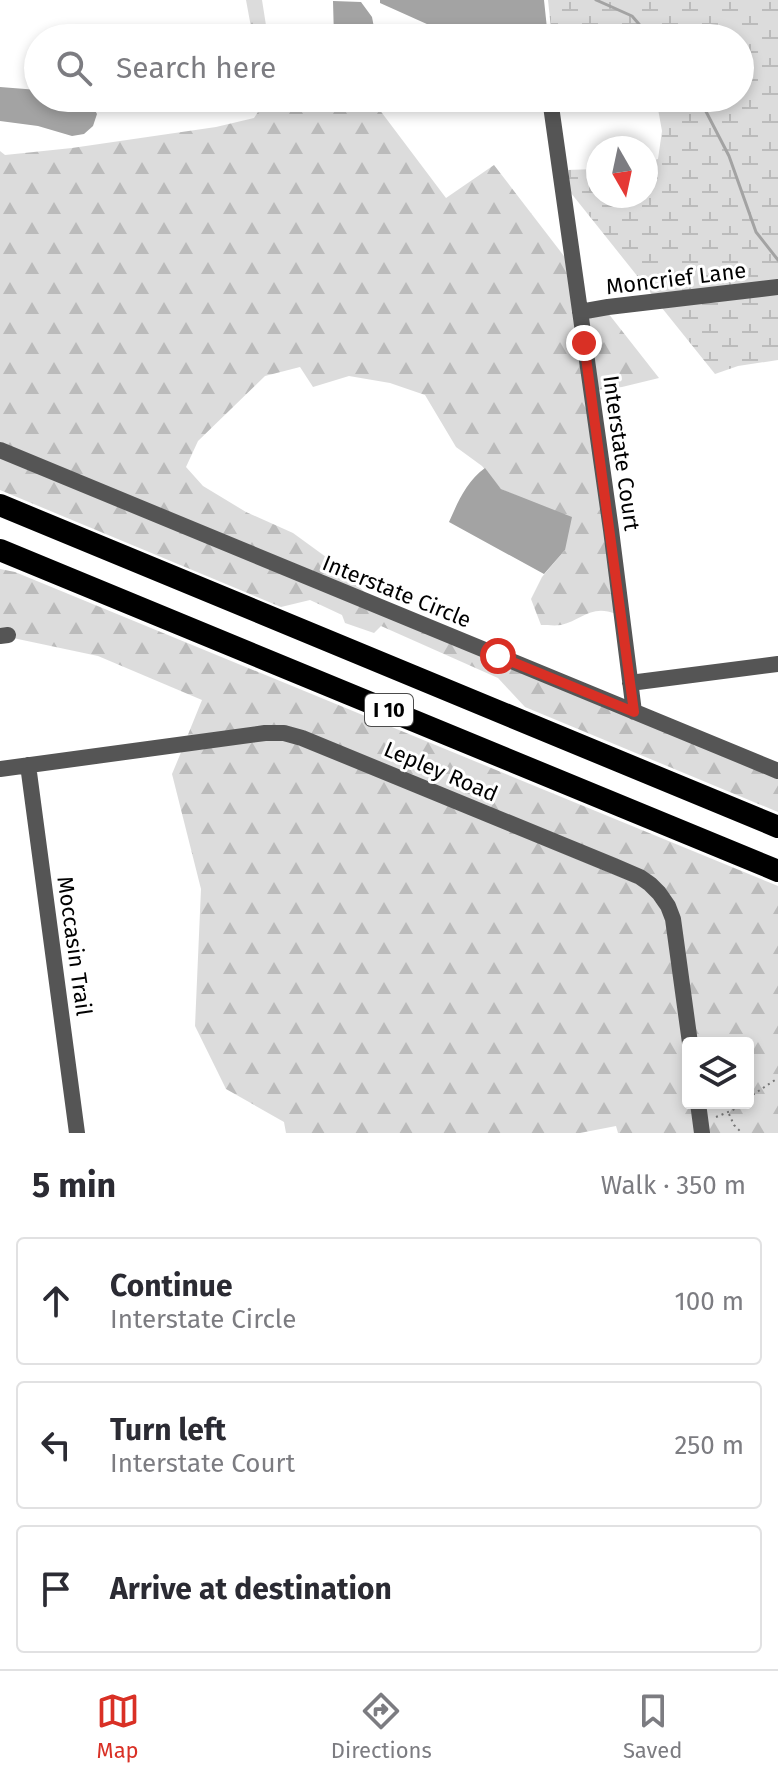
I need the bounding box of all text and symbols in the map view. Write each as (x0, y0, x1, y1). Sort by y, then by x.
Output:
search box (24, 24, 754, 112)
icon: search (52, 46, 96, 90)
text: Search here (116, 50, 276, 86)
north arrow (586, 136, 658, 208)
street label: Moncrief Lane (605, 257, 748, 300)
route end (566, 325, 602, 361)
street label: Interstate Court (597, 374, 646, 533)
street label: Interstate Circle (319, 549, 475, 634)
route start (480, 638, 516, 674)
road number: I 10 (365, 694, 413, 726)
street label: Lepley Road (380, 735, 502, 808)
street label: Moccasin Trail (51, 875, 98, 1017)
map controls (682, 1037, 754, 1109)
button: layers (682, 1037, 754, 1109)
text: 5 min (32, 1165, 116, 1206)
text: Walk · 350 m (601, 1170, 746, 1201)
text: Continue (110, 1268, 233, 1304)
icon: ahead (34, 1279, 78, 1323)
text: 100 m (675, 1286, 744, 1317)
text: Interstate Circle (110, 1304, 297, 1335)
text: Turn left (110, 1412, 226, 1448)
icon: left (34, 1423, 78, 1467)
text: 250 m (674, 1430, 744, 1461)
text: Interstate Court (110, 1448, 295, 1479)
icon: arrive (34, 1567, 78, 1611)
text: Arrive at destination (110, 1571, 392, 1607)
tab: Map (96, 1689, 140, 1764)
tab: Directions (331, 1689, 432, 1764)
tab: Saved (623, 1689, 682, 1764)

